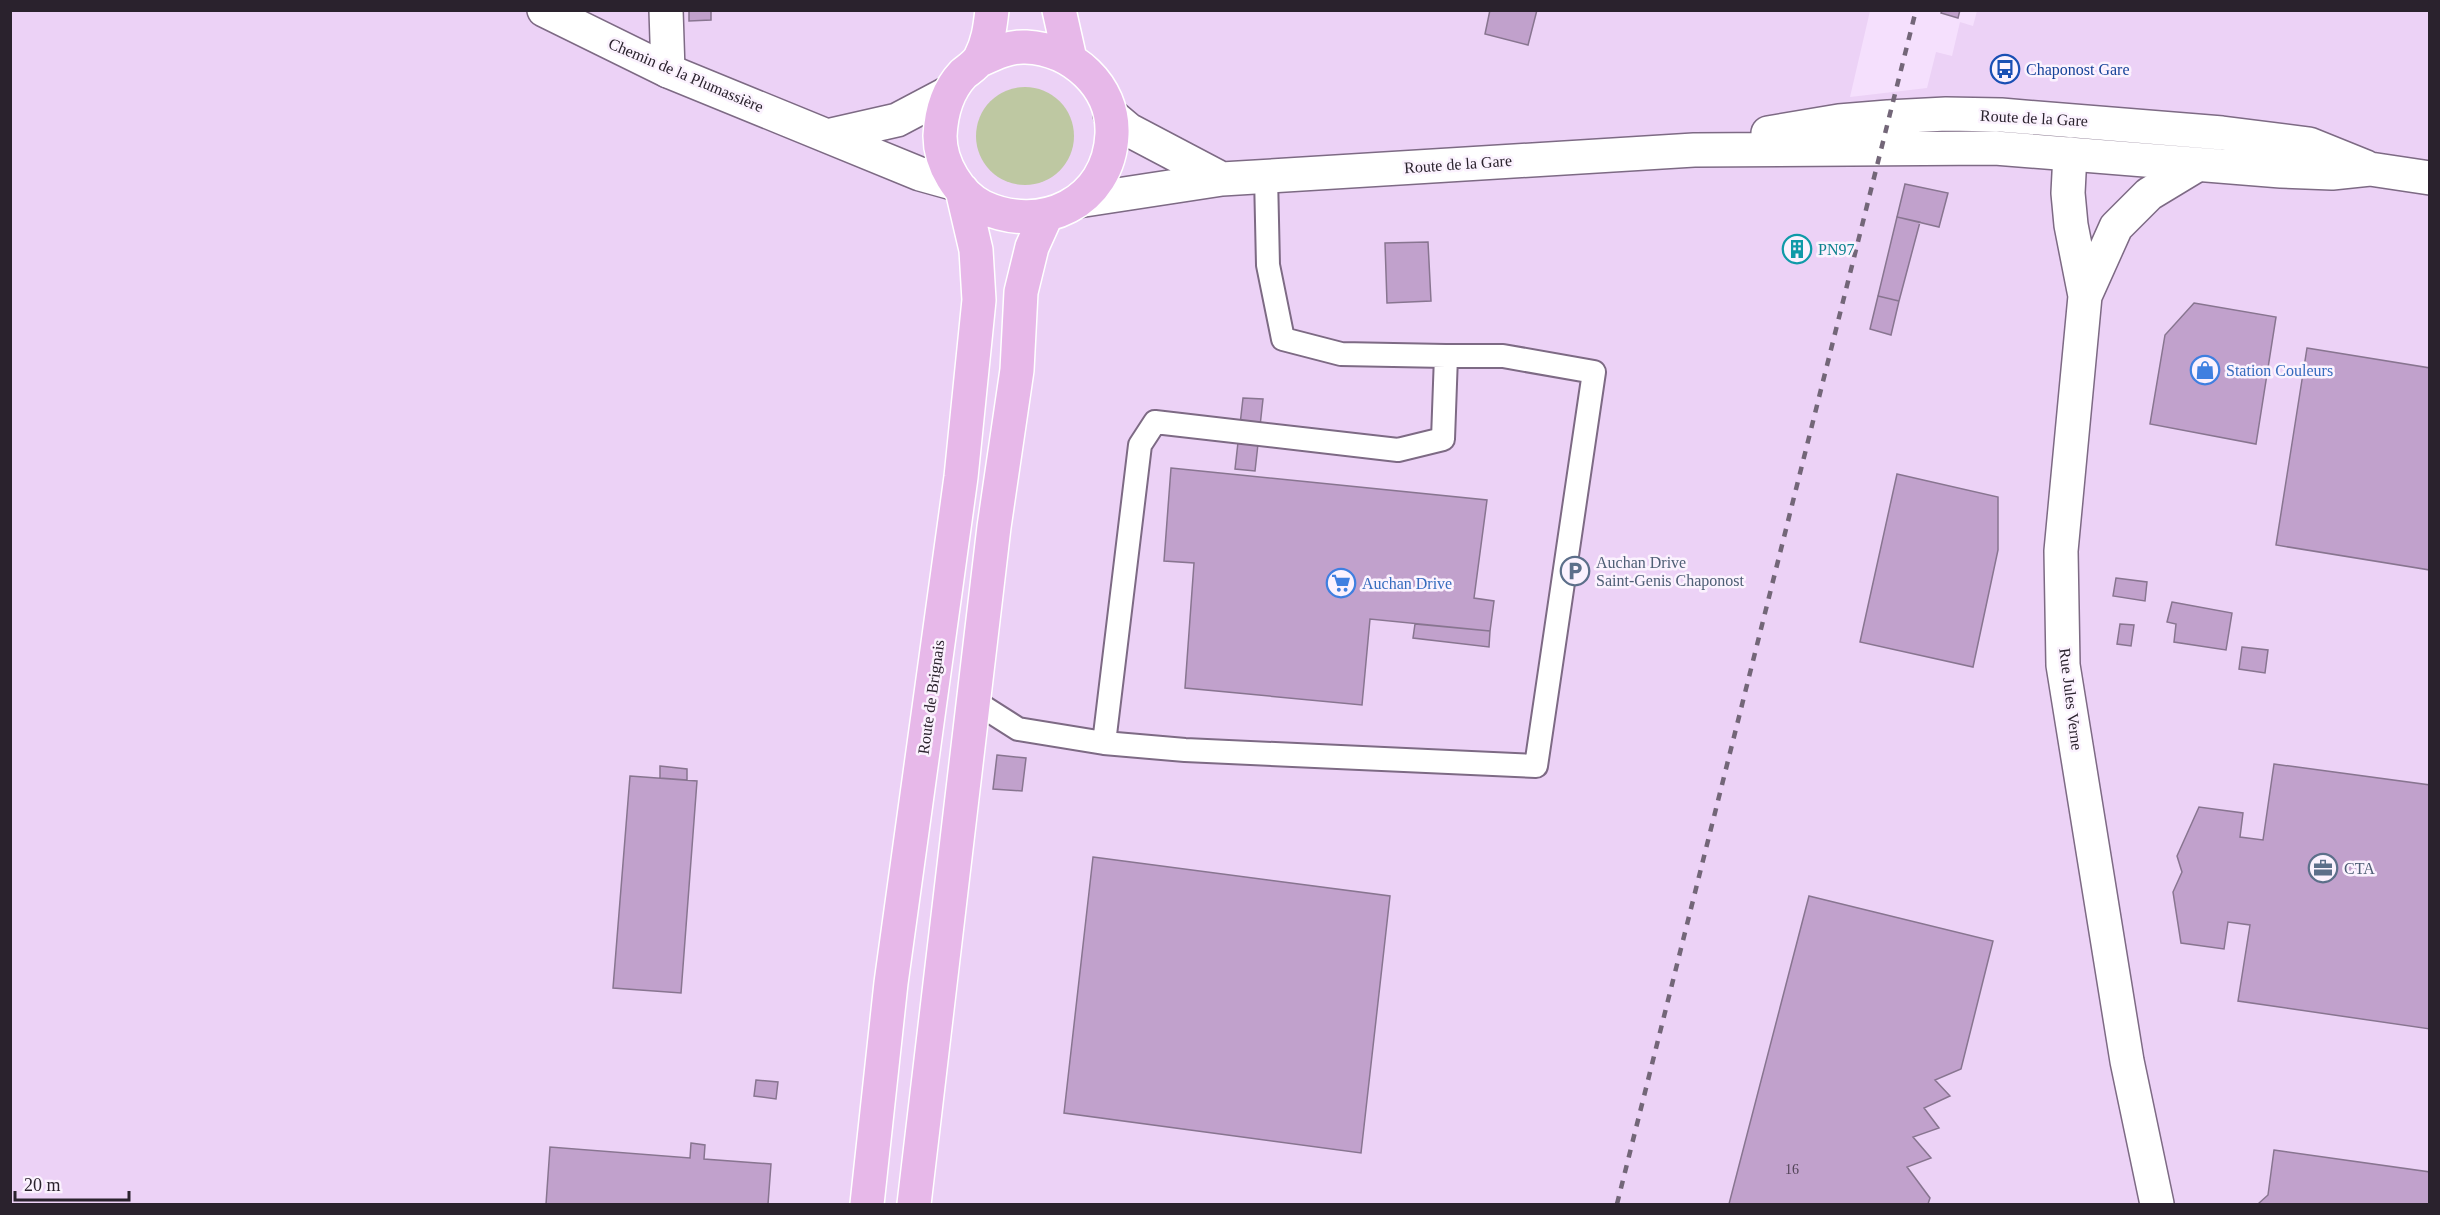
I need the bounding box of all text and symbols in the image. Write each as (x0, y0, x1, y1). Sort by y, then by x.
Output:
street label: Chemin de la Plumassière (606, 35, 766, 115)
bus stop icon: Chaponost Gare (1989, 53, 2021, 85)
place label: Chaponost Gare (2026, 61, 2130, 79)
street label: Route de la Gare (1980, 107, 2088, 129)
street label: Route de la Gare (1404, 152, 1512, 176)
building icon: PN97 (1781, 233, 1813, 265)
place label: PN97 (1818, 241, 1854, 258)
shop icon: Station Couleurs (2189, 354, 2221, 386)
place label: Station Couleurs (2226, 362, 2333, 379)
place label: Auchan Drive Saint-Genis Chaponost (1596, 554, 1745, 590)
parking icon: Auchan Drive Saint-Genis Chaponost (1559, 555, 1591, 587)
supermarket icon: Auchan Drive (1325, 567, 1357, 599)
place label: Auchan Drive (1362, 575, 1452, 592)
street label: Route de Brignais (915, 639, 948, 756)
street label: Rue Jules Verne (2056, 647, 2086, 751)
office icon: CTA (2307, 852, 2339, 884)
place label: CTA (2344, 860, 2375, 877)
house number: 16 (1785, 1162, 1799, 1177)
scale bar (15, 1164, 129, 1202)
text: 20 m (24, 1175, 61, 1195)

